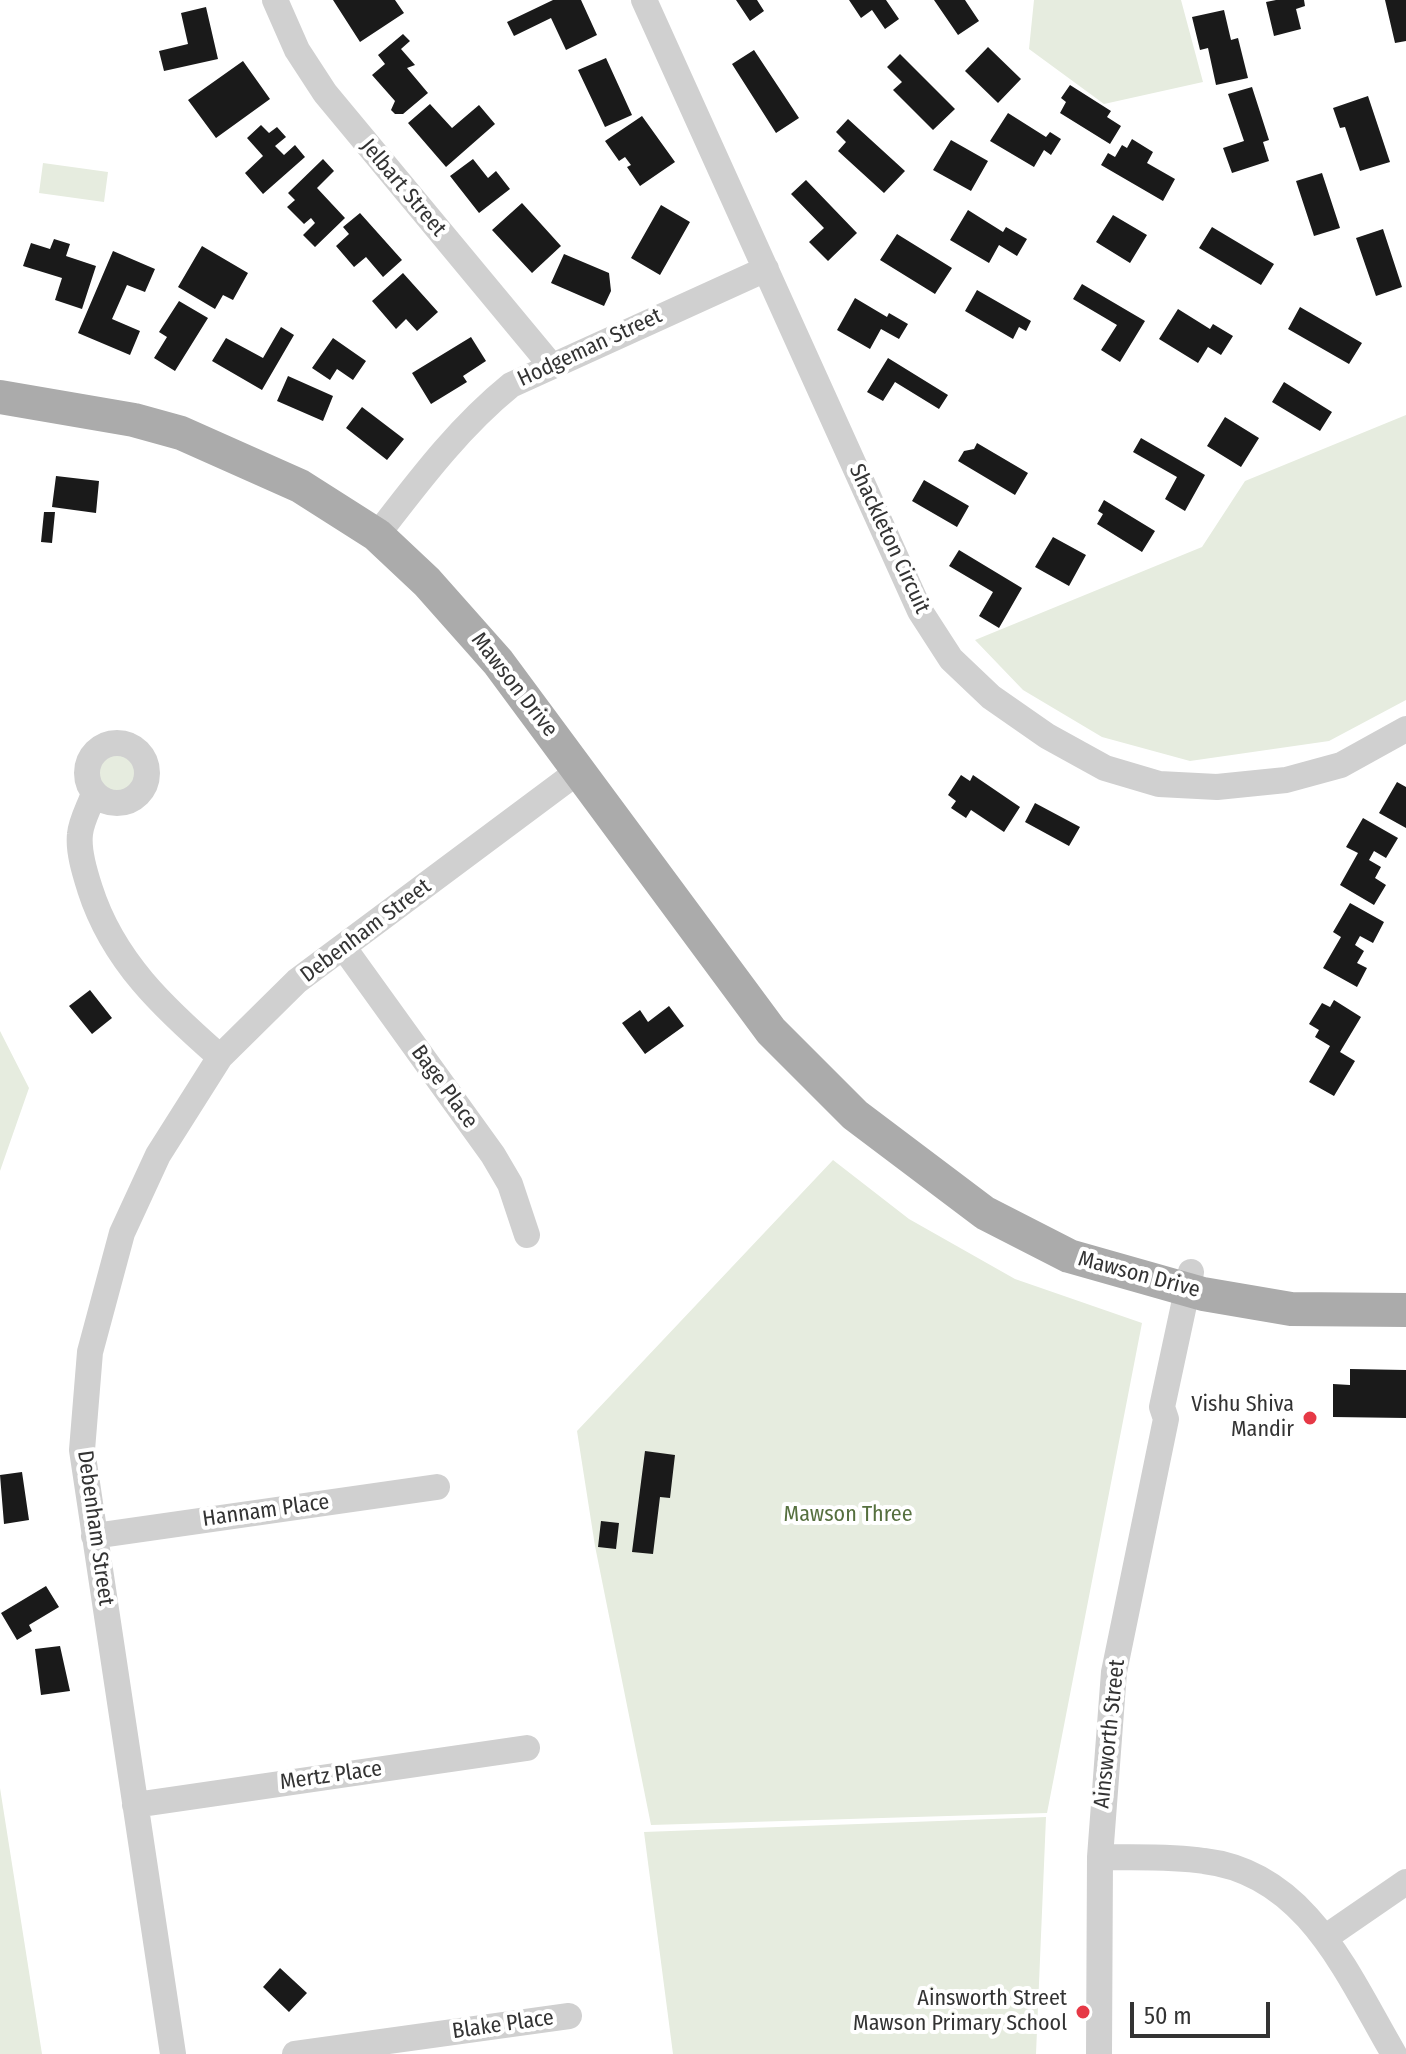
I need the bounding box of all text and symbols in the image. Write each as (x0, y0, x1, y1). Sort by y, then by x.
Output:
street label: Jelbart Street (355, 134, 451, 242)
street label: Hodgeman Street (514, 303, 666, 393)
street label: Shackleton Circuit (843, 460, 935, 618)
street label: Mawson Drive (465, 628, 563, 742)
street label: Debenham Street (296, 873, 436, 989)
street label: Bage Place (405, 1040, 483, 1134)
street label: Mawson Drive (1075, 1246, 1203, 1304)
place label: Vishu Shiva Mandir (1191, 1392, 1294, 1444)
marker: Vishu Shiva Mandir (1301, 1409, 1319, 1427)
street label: Debenham Street (71, 1449, 119, 1607)
street label: Hannam Place (201, 1489, 331, 1533)
park label: Mawson Three (783, 1502, 913, 1528)
street label: Ainsworth Street (1089, 1658, 1131, 1810)
street label: Mertz Place (278, 1756, 384, 1796)
place label: Ainsworth Street Mawson Primary School (853, 1986, 1067, 2038)
scale bar (1134, 1986, 1274, 2036)
text: 50 m (1144, 2002, 1192, 2030)
marker: Ainsworth Street Mawson Primary School (1074, 2003, 1092, 2021)
street label: Blake Place (451, 2005, 555, 2045)

